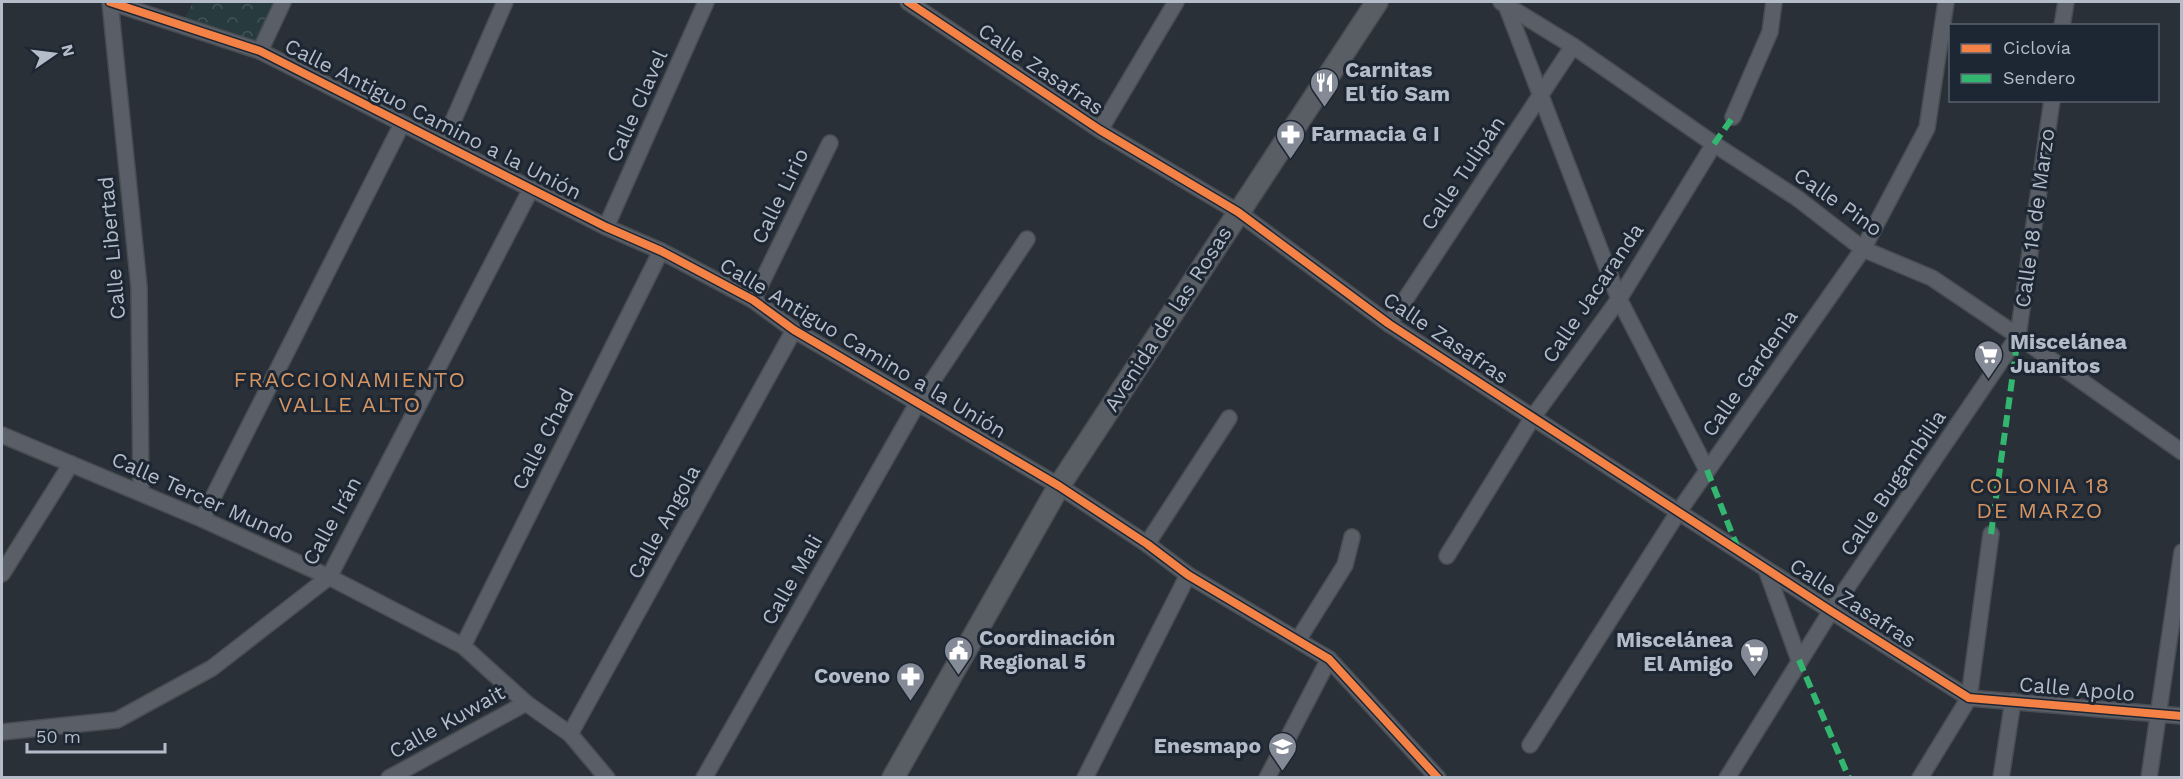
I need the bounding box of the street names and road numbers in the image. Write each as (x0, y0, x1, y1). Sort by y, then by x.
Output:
street label: Calle Zasafras (974, 17, 1109, 120)
street label: Calle Antiguo Camino a la Unión (281, 33, 586, 205)
street label: Calle Clavel (601, 45, 673, 166)
street label: Calle Tulipán (1415, 111, 1510, 235)
street label: Calle 18 de Marzo (2010, 127, 2059, 309)
street label: Calle Lirio (746, 144, 813, 248)
street label: Calle Pino (1789, 162, 1887, 241)
street label: Calle Libertad (93, 175, 130, 321)
street label: Calle Jacaranda (1537, 218, 1649, 367)
street label: Avenida de las Rosas (1098, 221, 1237, 416)
street label: Calle Antiguo Camino a la Unión (716, 252, 1011, 443)
street label: Calle Zasafras (1379, 286, 1514, 389)
street label: Calle Gardenia (1696, 304, 1803, 441)
street label: Calle Chad (506, 384, 579, 494)
street label: Calle Bugambilia (1834, 405, 1951, 561)
street label: Calle Tercer Mundo (108, 446, 298, 549)
street label: Calle Angola (622, 460, 705, 583)
street label: Calle Irán (297, 472, 366, 570)
street label: Calle Mali (756, 530, 827, 629)
street label: Calle Zasafras (1785, 552, 1921, 653)
street label: Calle Apolo (2018, 671, 2136, 706)
street label: Calle Kuwait (385, 679, 509, 764)

